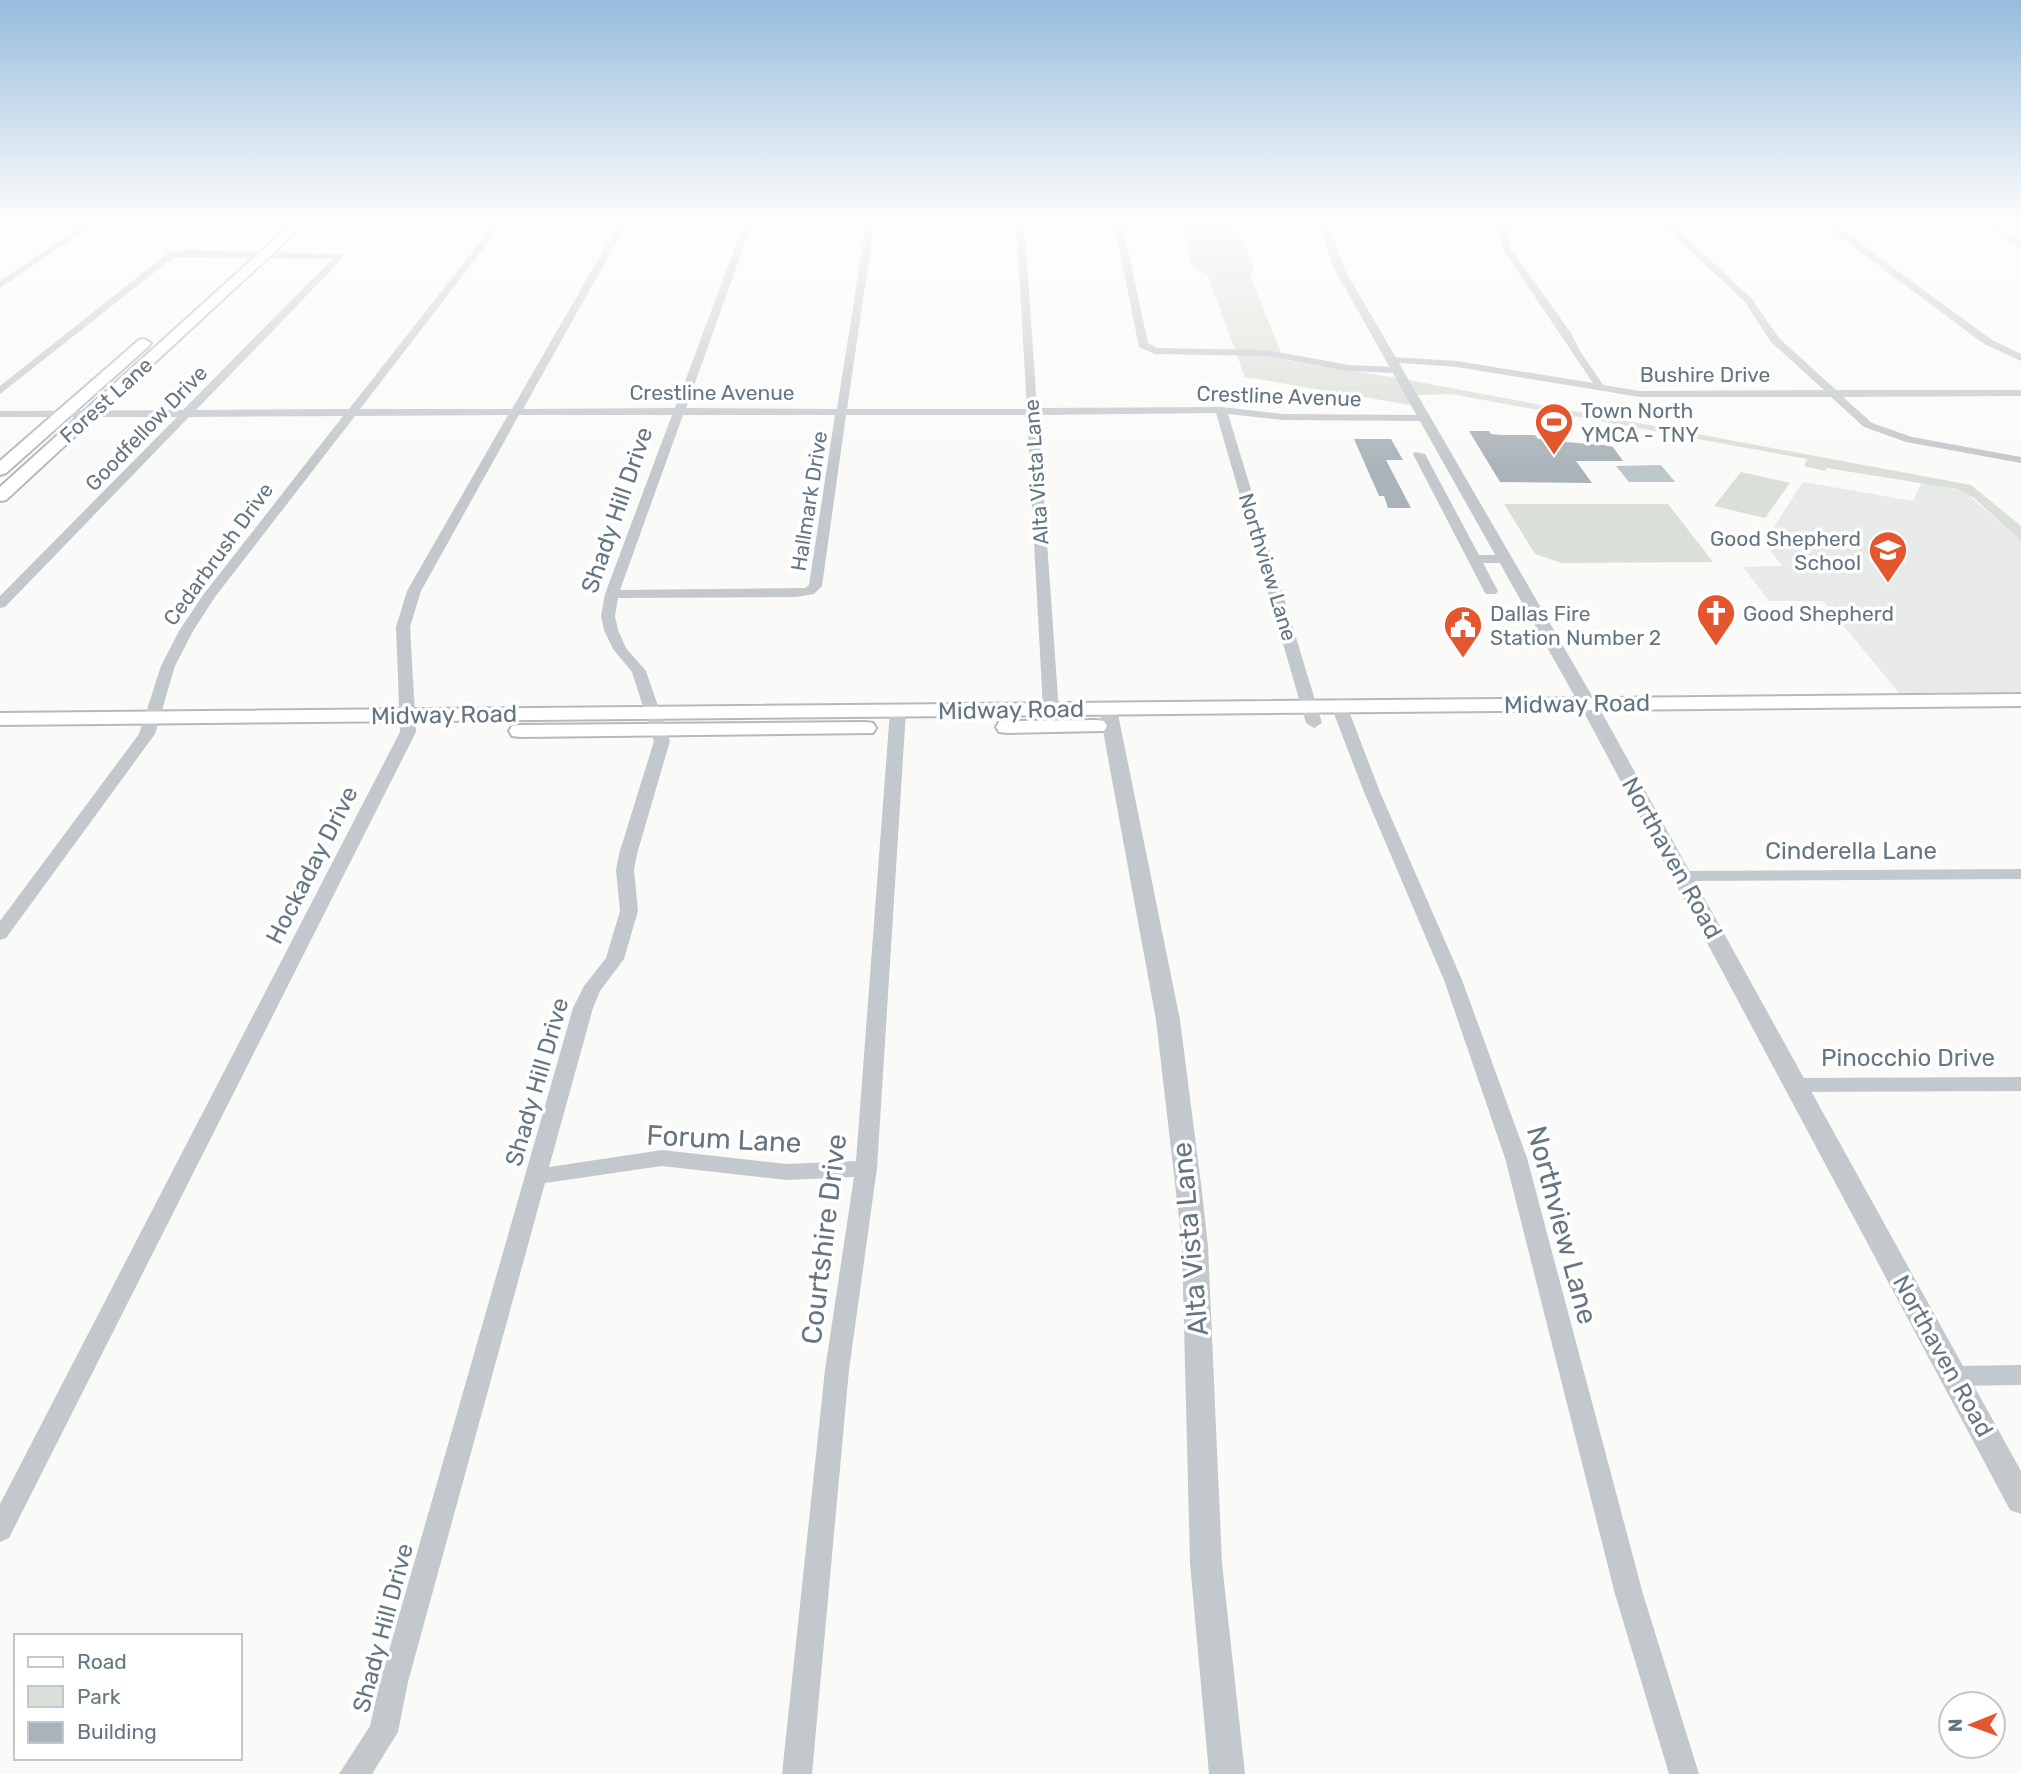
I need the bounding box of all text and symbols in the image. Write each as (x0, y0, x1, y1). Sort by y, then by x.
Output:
street label: Forest Lane (55, 352, 157, 448)
street label: Goodfellow Drive (80, 360, 212, 496)
street label: Bushire Drive (1640, 362, 1770, 387)
street label: Crestline Avenue (629, 380, 795, 405)
street label: Crestline Avenue (1196, 381, 1362, 411)
street label: Alta Vista Lane (1018, 398, 1054, 546)
place label: Town North YMCA - TNY (1581, 398, 1699, 447)
sports icon: Town North YMCA - TNY (1533, 401, 1575, 456)
street label: Shady Hill Drive (575, 423, 659, 597)
street label: Hallmark Drive (786, 429, 832, 573)
street label: Cedarbrush Drive (158, 478, 278, 630)
street label: Northview Lane (1234, 490, 1302, 644)
place label: Good Shepherd School (1710, 526, 1861, 575)
school or university icon: Good Shepherd School (1867, 529, 1909, 584)
church icon: Good Shepherd (1695, 592, 1737, 647)
place label: Dallas Fire Station Number 2 (1490, 601, 1661, 650)
place label: Good Shepherd (1743, 601, 1894, 626)
public building icon: Dallas Fire Station Number 2 (1442, 604, 1484, 659)
street label: Midway Road (1504, 689, 1650, 719)
street label: Midway Road (938, 695, 1084, 725)
street label: Midway Road (371, 700, 517, 730)
street label: Northaven Road (1616, 772, 1728, 944)
street label: Hockaday Drive (260, 782, 364, 948)
street label: Cinderella Lane (1765, 837, 1937, 865)
street label: Shady Hill Drive (500, 995, 574, 1169)
street label: Pinocchio Drive (1821, 1044, 1995, 1072)
street label: Forum Lane (646, 1118, 802, 1160)
street label: Northview Lane (1520, 1122, 1604, 1328)
street label: Courtshire Drive (795, 1132, 853, 1346)
street label: Alta Vista Lane (1165, 1141, 1215, 1337)
street label: Northaven Road (1887, 1270, 1999, 1442)
street label: Shady Hill Drive (347, 1540, 419, 1716)
legend (14, 1634, 242, 1760)
text: Road (77, 1649, 127, 1674)
text: Park (77, 1684, 121, 1709)
north arrow (1937, 1690, 2007, 1760)
text: N (1944, 1718, 1967, 1732)
text: Building (77, 1719, 157, 1744)

